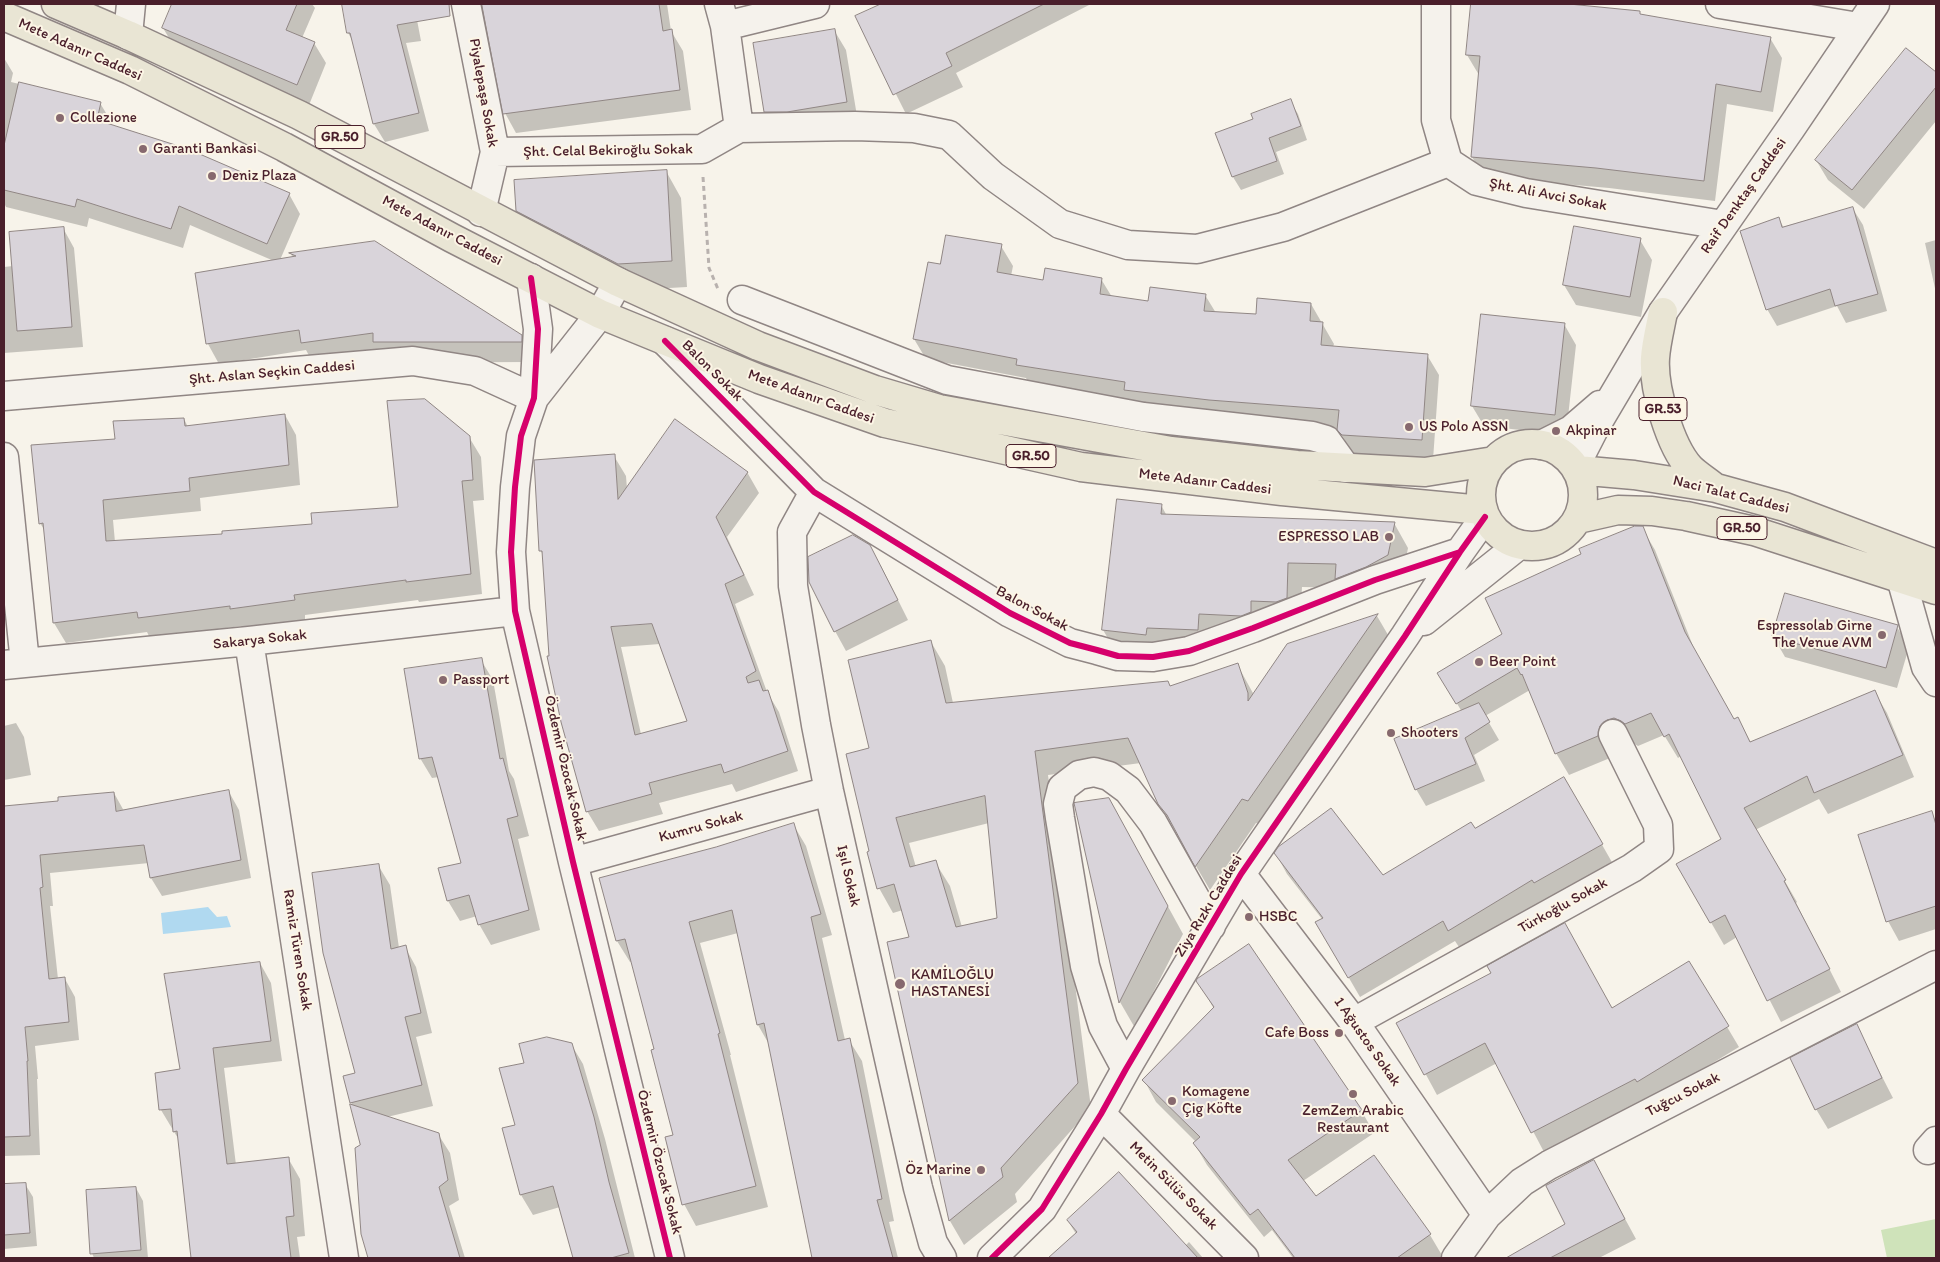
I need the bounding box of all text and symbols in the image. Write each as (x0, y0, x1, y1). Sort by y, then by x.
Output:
street label: Mete Adanır Caddesi (15, 15, 145, 85)
street label: Piyalepaşa Sokak (465, 37, 501, 149)
place label: Collezione (70, 109, 137, 127)
marker: Collezione (54, 112, 66, 124)
road number: GR.50 (315, 125, 365, 148)
street label: Raif Denktaş Caddesi (1697, 135, 1791, 257)
place label: Garanti Bankasi (153, 140, 257, 158)
street label: Şht. Celal Bekiroğlu Sokak (523, 141, 693, 161)
marker: Garanti Bankasi (137, 143, 149, 155)
place label: Deniz Plaza (222, 167, 296, 185)
marker: Deniz Plaza (206, 170, 218, 182)
street label: Şht. Ali Avci Sokak (1488, 175, 1608, 215)
street label: Mete Adanır Caddesi (379, 192, 505, 270)
street label: Balon Sokak (677, 336, 747, 406)
street label: Şht. Aslan Seçkin Caddesi (188, 357, 356, 389)
street label: Mete Adanır Caddesi (745, 366, 877, 428)
road number: GR.53 (1639, 398, 1687, 420)
place label: US Polo ASSN (1419, 418, 1508, 436)
marker: US Polo ASSN (1403, 421, 1415, 433)
place label: Akpinar (1566, 422, 1616, 440)
marker: Akpinar (1550, 425, 1562, 437)
road number: GR.50 (1006, 444, 1056, 468)
street label: Mete Adanır Caddesi (1138, 465, 1272, 499)
street label: Naci Talat Caddesi (1671, 472, 1791, 518)
road number: GR.50 (1717, 516, 1767, 540)
place label: ESPRESSO LAB (1278, 528, 1379, 546)
marker: ESPRESSO LAB (1383, 531, 1395, 543)
street label: Balon Sokak (993, 582, 1071, 636)
place label: Espressolab Girne The Venue AVM (1757, 617, 1872, 652)
street label: Sakarya Sokak (212, 626, 308, 654)
marker: Espressolab Girne The Venue AVM (1876, 629, 1888, 641)
place label: Beer Point (1489, 653, 1556, 671)
marker: Beer Point (1473, 656, 1485, 668)
place label: Passport (453, 671, 509, 689)
marker: Passport (437, 674, 449, 686)
street label: Özdemir Özocak Sokak (540, 694, 590, 842)
place label: Shooters (1401, 724, 1458, 742)
marker: Shooters (1385, 727, 1397, 739)
street label: Kumru Sokak (657, 807, 745, 847)
street label: Işıl Sokak (832, 843, 864, 909)
street label: Ziya Rızkı Caddesi (1171, 852, 1247, 960)
street label: Türkoğlu Sokak (1515, 874, 1611, 938)
street label: Ramiz Türen Sokak (279, 888, 315, 1012)
place label: HSBC (1259, 908, 1297, 926)
marker: HSBC (1243, 911, 1255, 923)
place label: KAMİLOĞLU HASTANESİ (911, 966, 994, 1001)
marker: KAMİLOĞLU HASTANESİ (893, 977, 907, 991)
street label: 1 Ağustos Sokak (1330, 994, 1404, 1090)
place label: Cafe Boss (1265, 1024, 1329, 1042)
marker: Cafe Boss (1333, 1027, 1345, 1039)
street label: Tuğcu Sokak (1643, 1069, 1723, 1121)
place label: Komagene Çig Köfte (1182, 1083, 1250, 1118)
street label: Özdemir Özocak Sokak (632, 1088, 686, 1236)
marker: ZemZem Arabic Restaurant (1347, 1088, 1359, 1100)
marker: Komagene Çig Köfte (1166, 1095, 1178, 1107)
place label: ZemZem Arabic Restaurant (1302, 1102, 1404, 1137)
street label: Metin Sülüs Sokak (1125, 1138, 1221, 1234)
place label: Öz Marine (905, 1161, 971, 1179)
marker: Öz Marine (975, 1164, 987, 1176)

